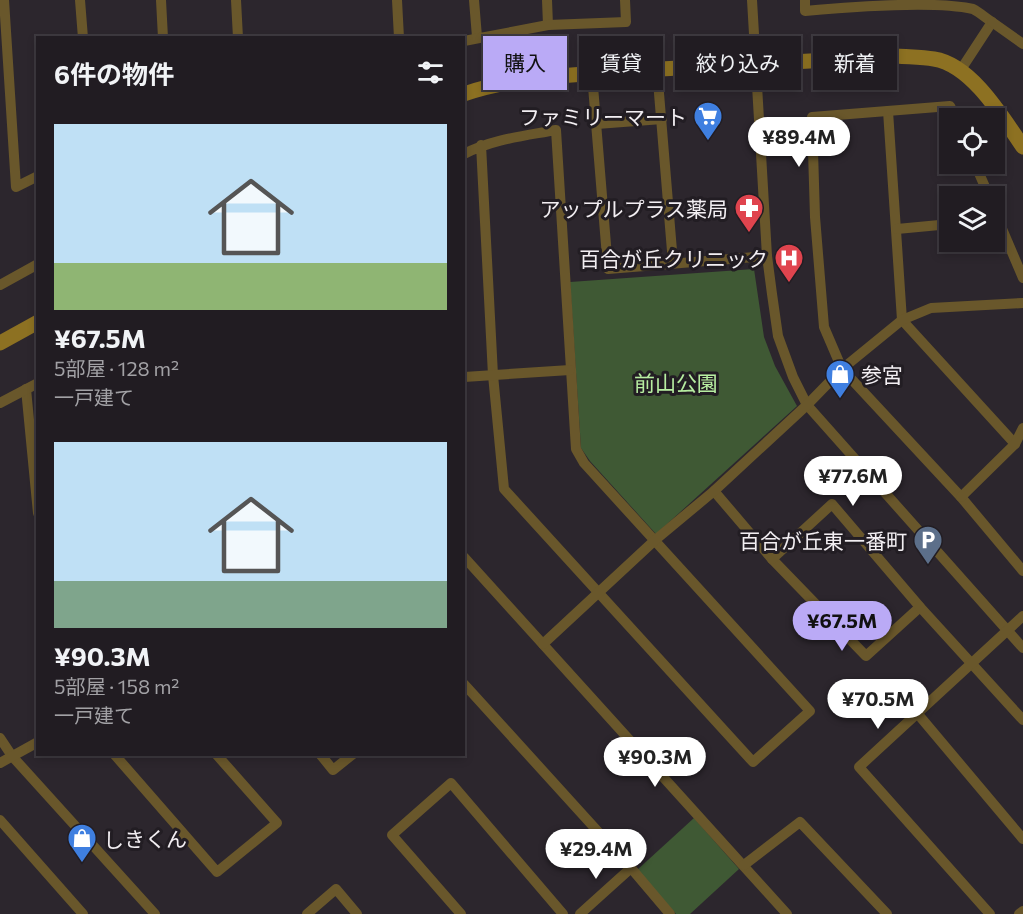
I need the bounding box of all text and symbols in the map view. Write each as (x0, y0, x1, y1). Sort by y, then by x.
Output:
chip: 購入 (483, 36, 567, 90)
chip: 賃貸 (579, 36, 663, 90)
chip: 絞り込み (675, 36, 801, 90)
chip: 新着 (813, 36, 897, 90)
icon: filters (414, 56, 447, 89)
text: 6件の物件 (54, 58, 174, 89)
supermarket icon: ファミリーマート (692, 100, 724, 142)
place label: ファミリーマート (519, 104, 687, 129)
map controls (939, 108, 1005, 252)
button: locate (939, 108, 1005, 174)
pin: ¥89.4M (750, 117, 848, 168)
text: ¥89.4M (762, 124, 836, 148)
icon: home (197, 163, 305, 271)
button: layers (939, 186, 1005, 252)
pharmacy icon: アップルプラス薬局 (733, 192, 765, 234)
place label: アップルプラス薬局 (539, 196, 728, 221)
hospital icon: 百合が丘クリニック (773, 242, 805, 284)
place label: 百合が丘クリニック (579, 246, 768, 271)
text: ¥67.5M (54, 322, 146, 353)
text: 5部屋 · 128 m² (54, 356, 179, 380)
shop icon: 参宮 (824, 358, 856, 400)
place label: 参宮 (861, 362, 903, 387)
park label: 前山公園 (634, 370, 718, 395)
text: 一戸建て (54, 385, 134, 409)
pin: ¥77.6M (804, 456, 902, 507)
text: ¥77.6M (818, 463, 888, 487)
icon: home (197, 481, 305, 589)
parking icon: 百合が丘東一番町 (912, 524, 944, 566)
place label: 百合が丘東一番町 (739, 528, 907, 553)
pin: ¥67.5M (793, 601, 891, 652)
text: ¥67.5M (807, 608, 877, 632)
text: ¥90.3M (54, 640, 151, 671)
text: 5部屋 · 158 m² (54, 674, 179, 698)
pin: ¥70.5M (829, 679, 927, 730)
text: ¥70.5M (841, 686, 915, 710)
text: 一戸建て (54, 703, 134, 727)
pin: ¥90.3M (606, 737, 704, 788)
text: ¥90.3M (618, 744, 692, 768)
shop icon: しきくん (66, 822, 98, 864)
place label: しきくん (103, 826, 187, 851)
pin: ¥29.4M (547, 829, 645, 880)
text: ¥29.4M (560, 836, 632, 860)

